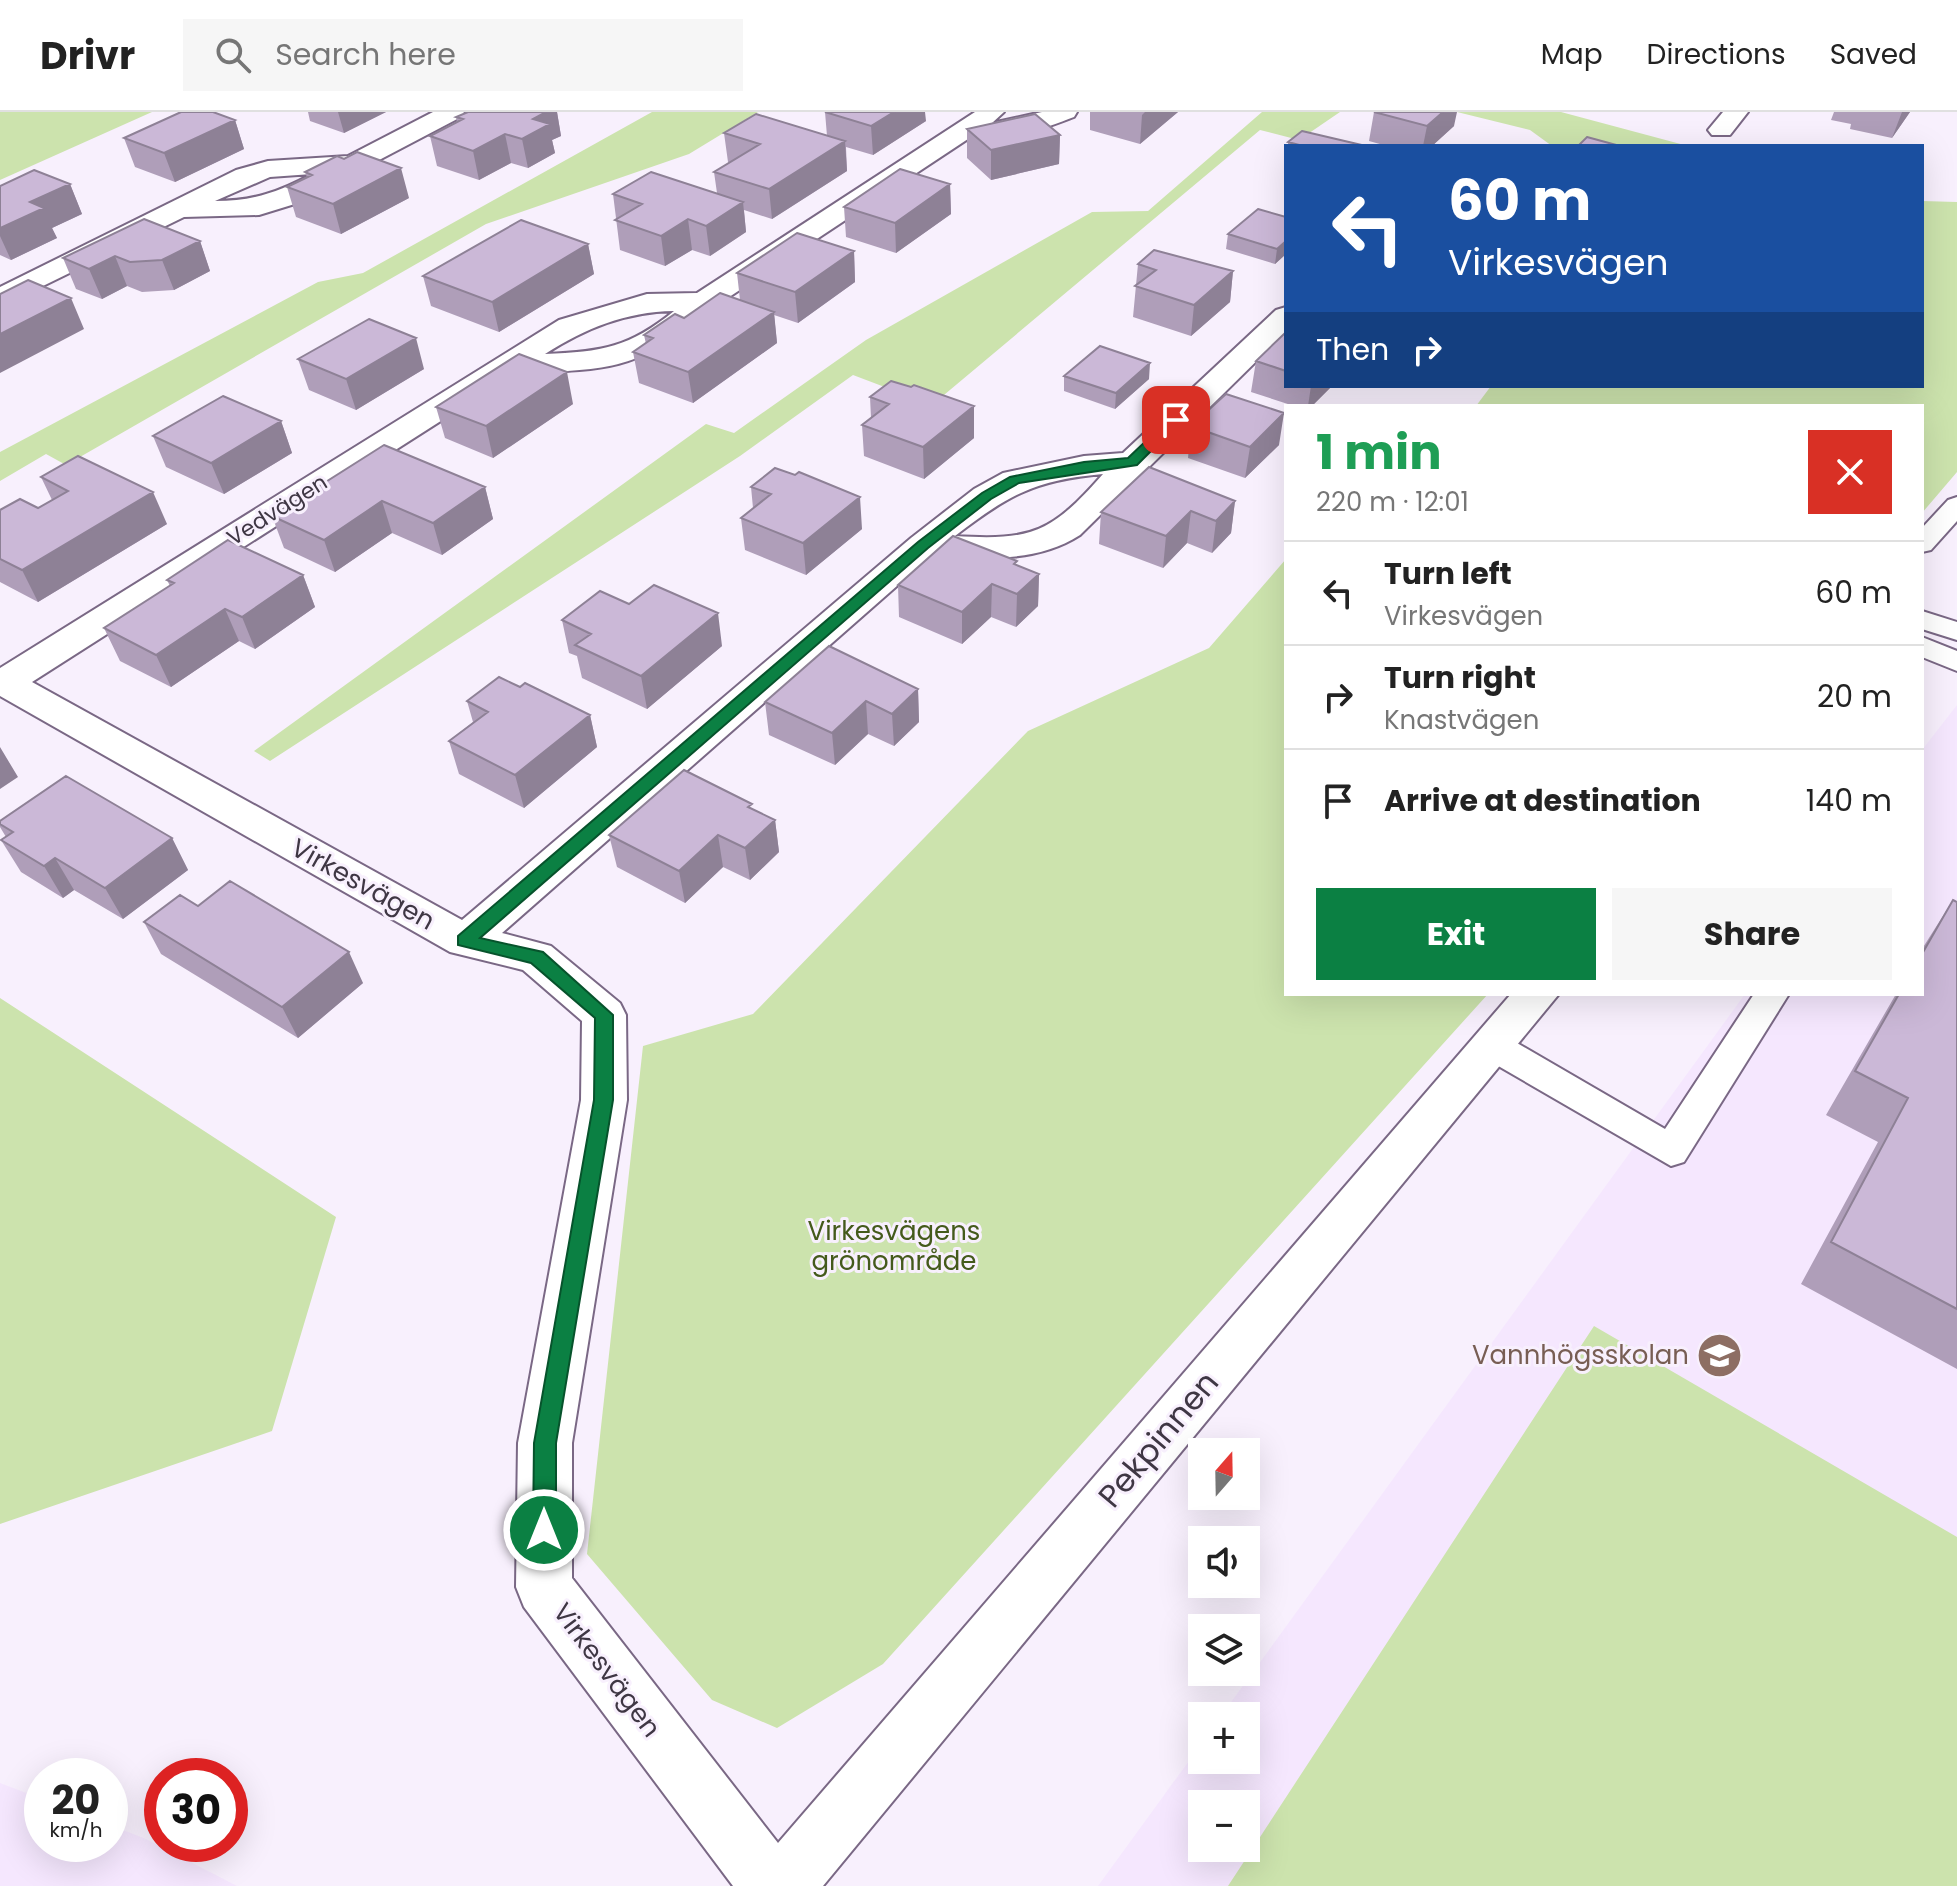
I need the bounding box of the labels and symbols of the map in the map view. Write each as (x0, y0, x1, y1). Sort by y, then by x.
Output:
pin (1142, 386, 1210, 454)
street label: Vedvägen (221, 467, 333, 553)
street label: Virkesvägen (285, 830, 441, 938)
park label: Virkesvägens grönområde (808, 1213, 980, 1279)
school or university icon: Vannhögsskolan (1696, 1331, 1744, 1379)
place label: Vannhögsskolan (1472, 1337, 1689, 1373)
street label: Pekpinnen (1088, 1361, 1228, 1517)
north arrow (1188, 1438, 1260, 1510)
position arrow (502, 1488, 586, 1572)
street label: Virkesvägen (545, 1596, 669, 1744)
speed limit sign: 30 (144, 1758, 248, 1862)

